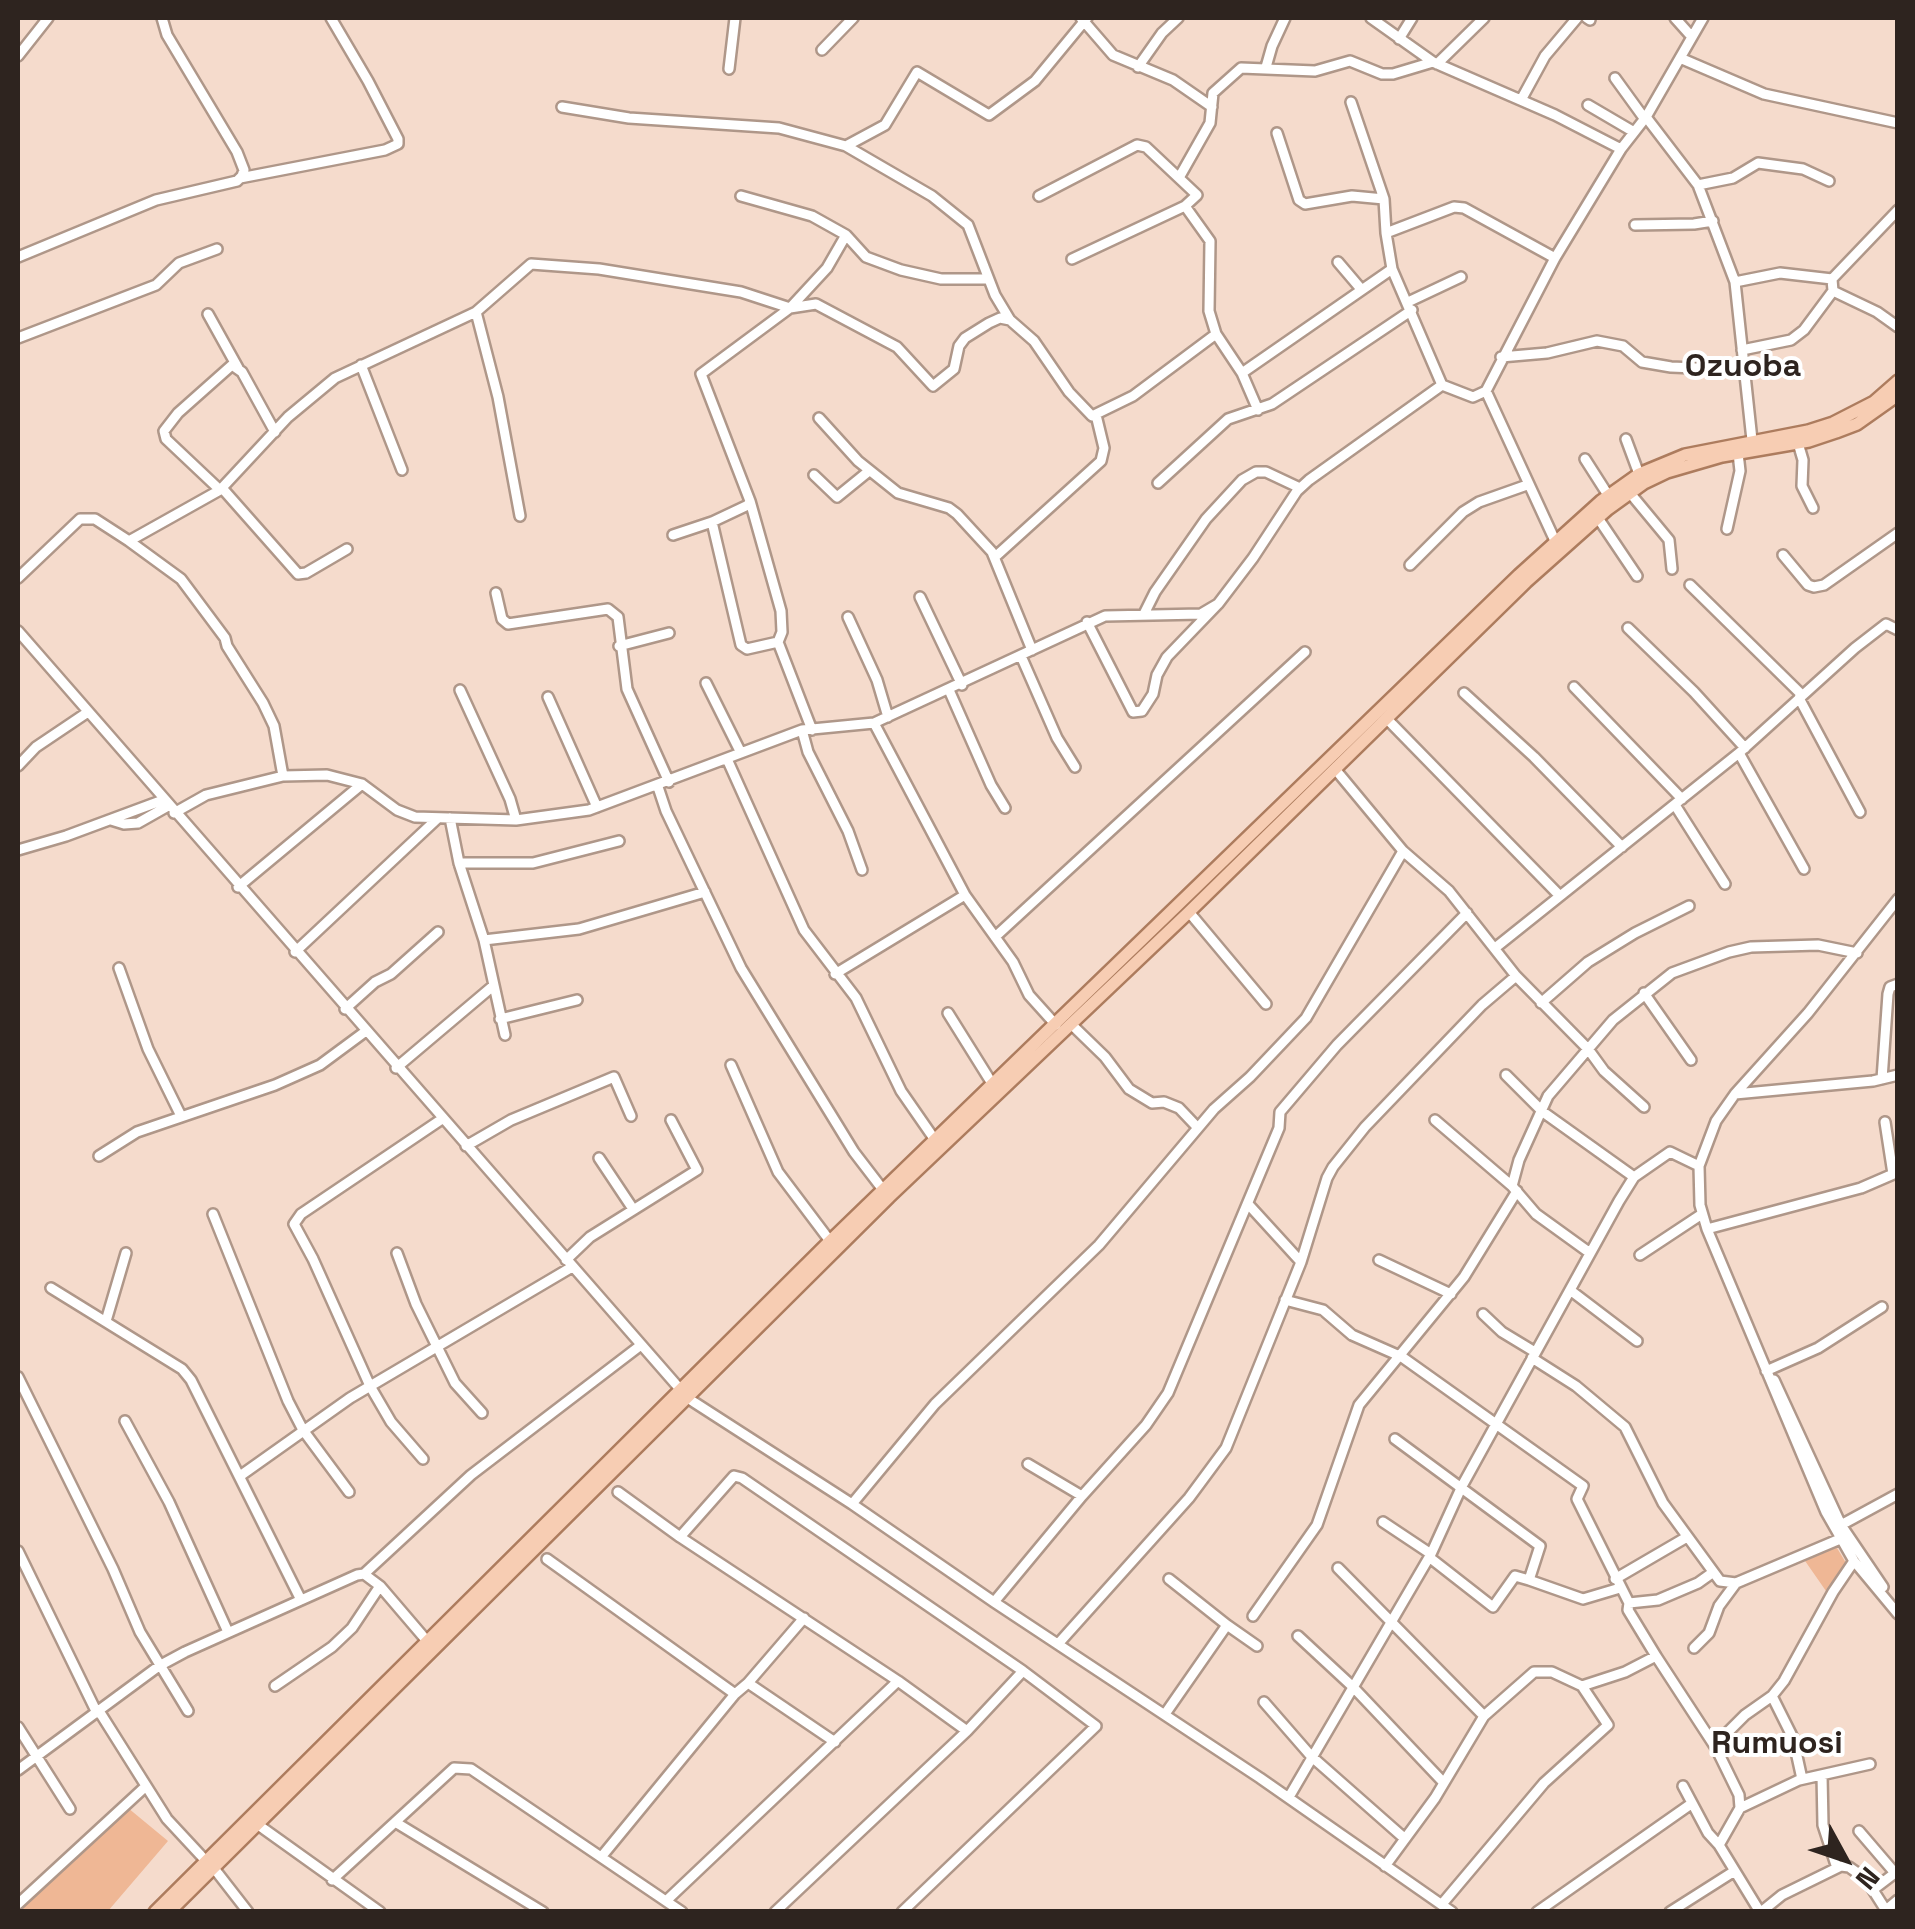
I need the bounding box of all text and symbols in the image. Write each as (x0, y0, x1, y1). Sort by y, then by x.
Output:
district label: Ozuoba (1685, 348, 1801, 386)
district label: Rumuosi (1711, 1725, 1843, 1763)
north arrow (1795, 1809, 1895, 1909)
text: N (1848, 1860, 1888, 1897)

